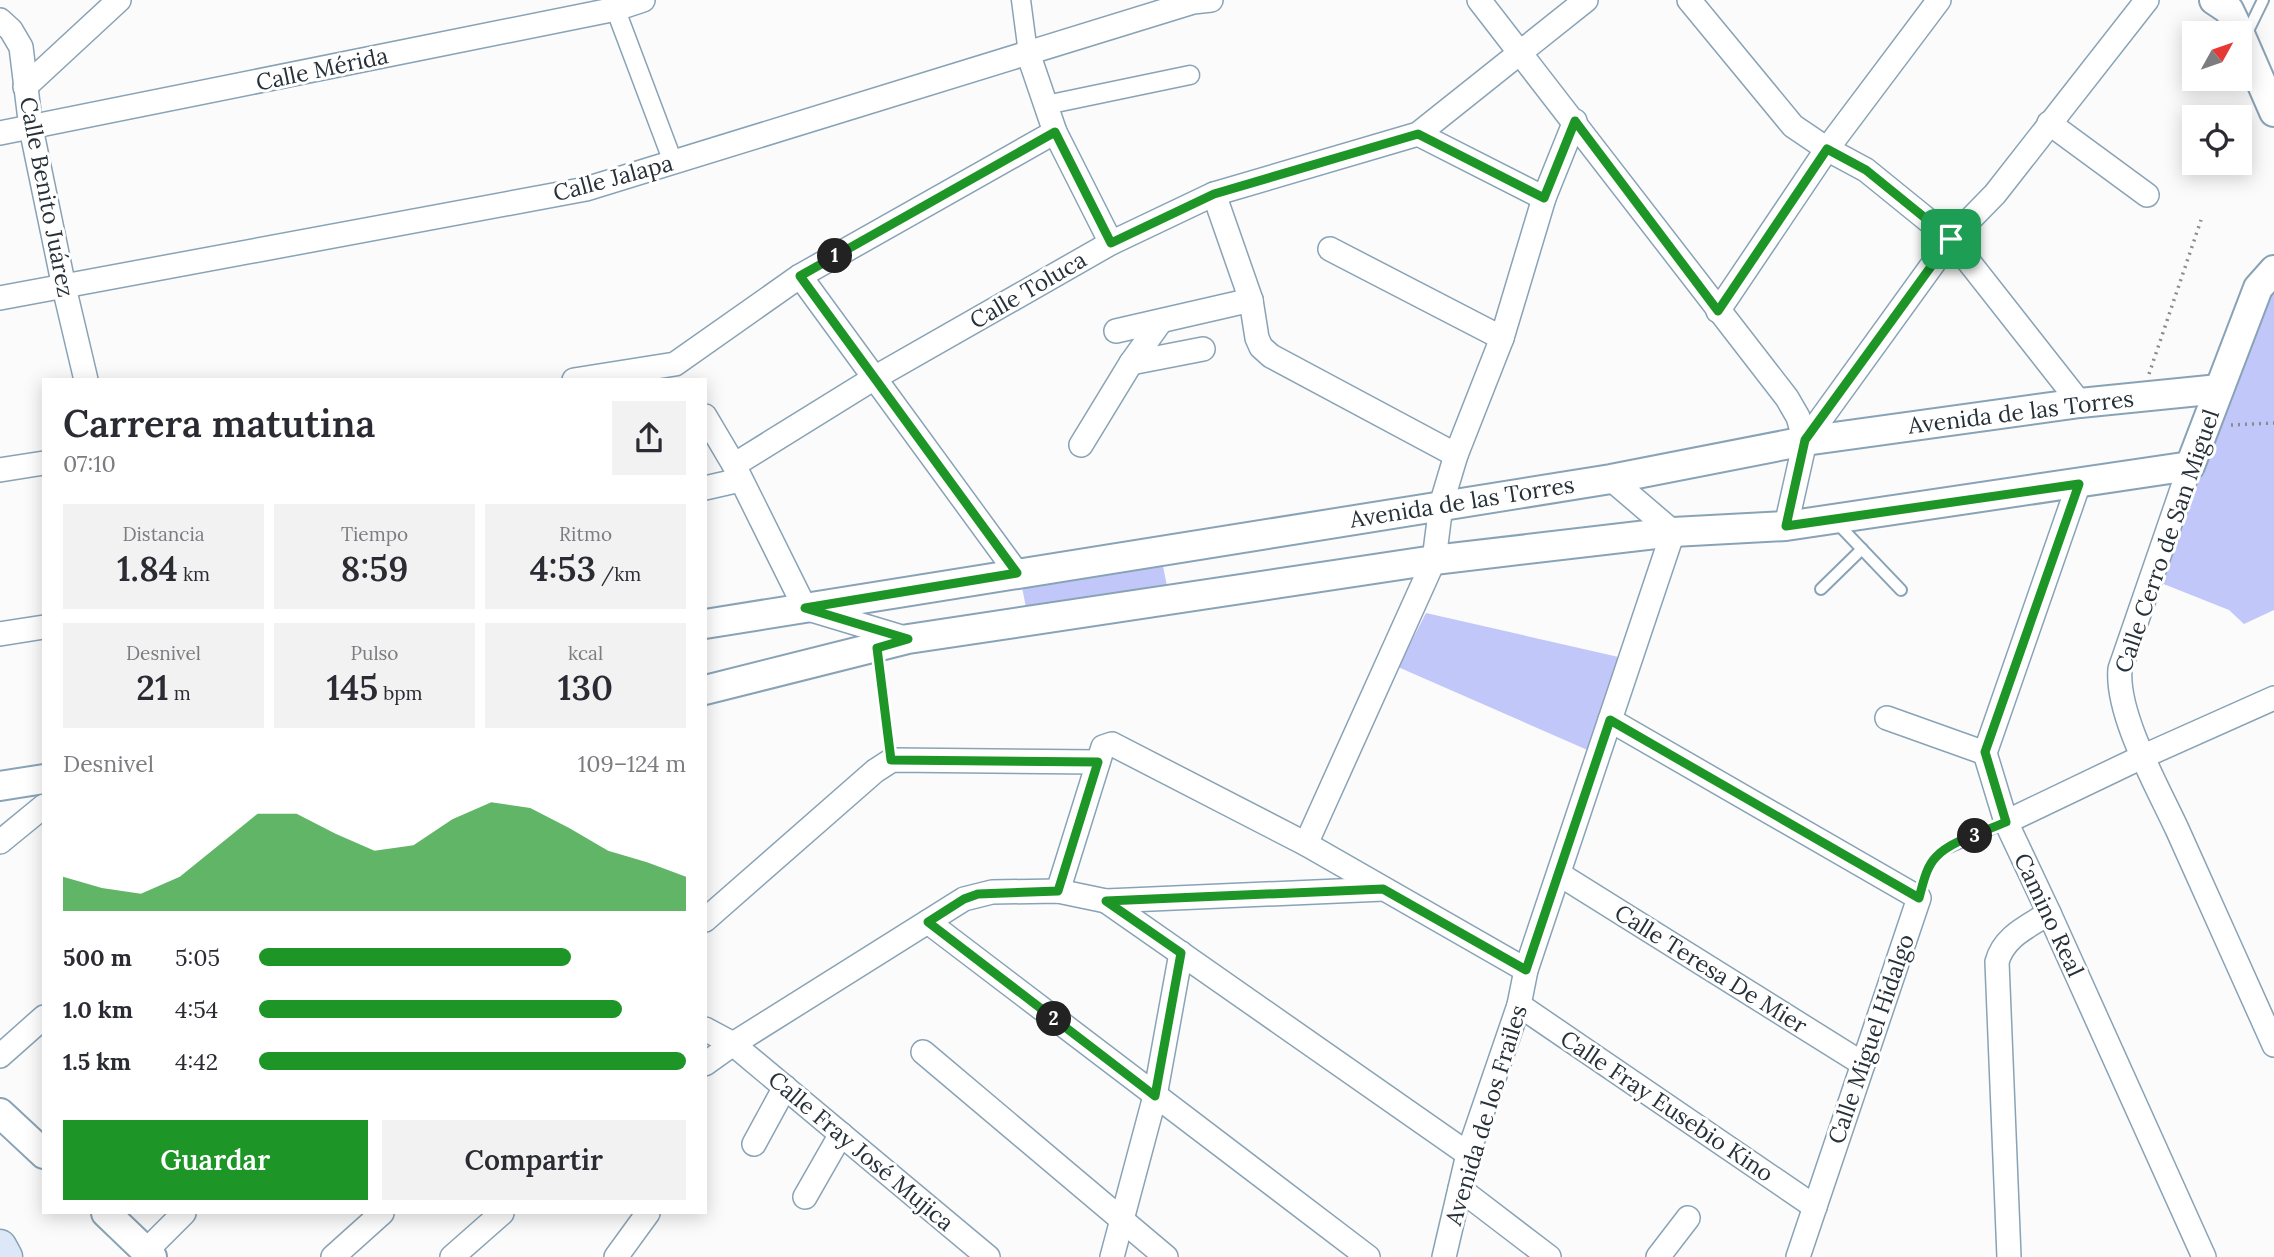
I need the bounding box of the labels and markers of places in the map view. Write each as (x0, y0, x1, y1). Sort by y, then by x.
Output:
pin (1921, 209, 1981, 269)
pin: 1 (818, 238, 852, 274)
pin: 3 (1958, 818, 1993, 854)
pin: 2 (1036, 1002, 1072, 1036)

